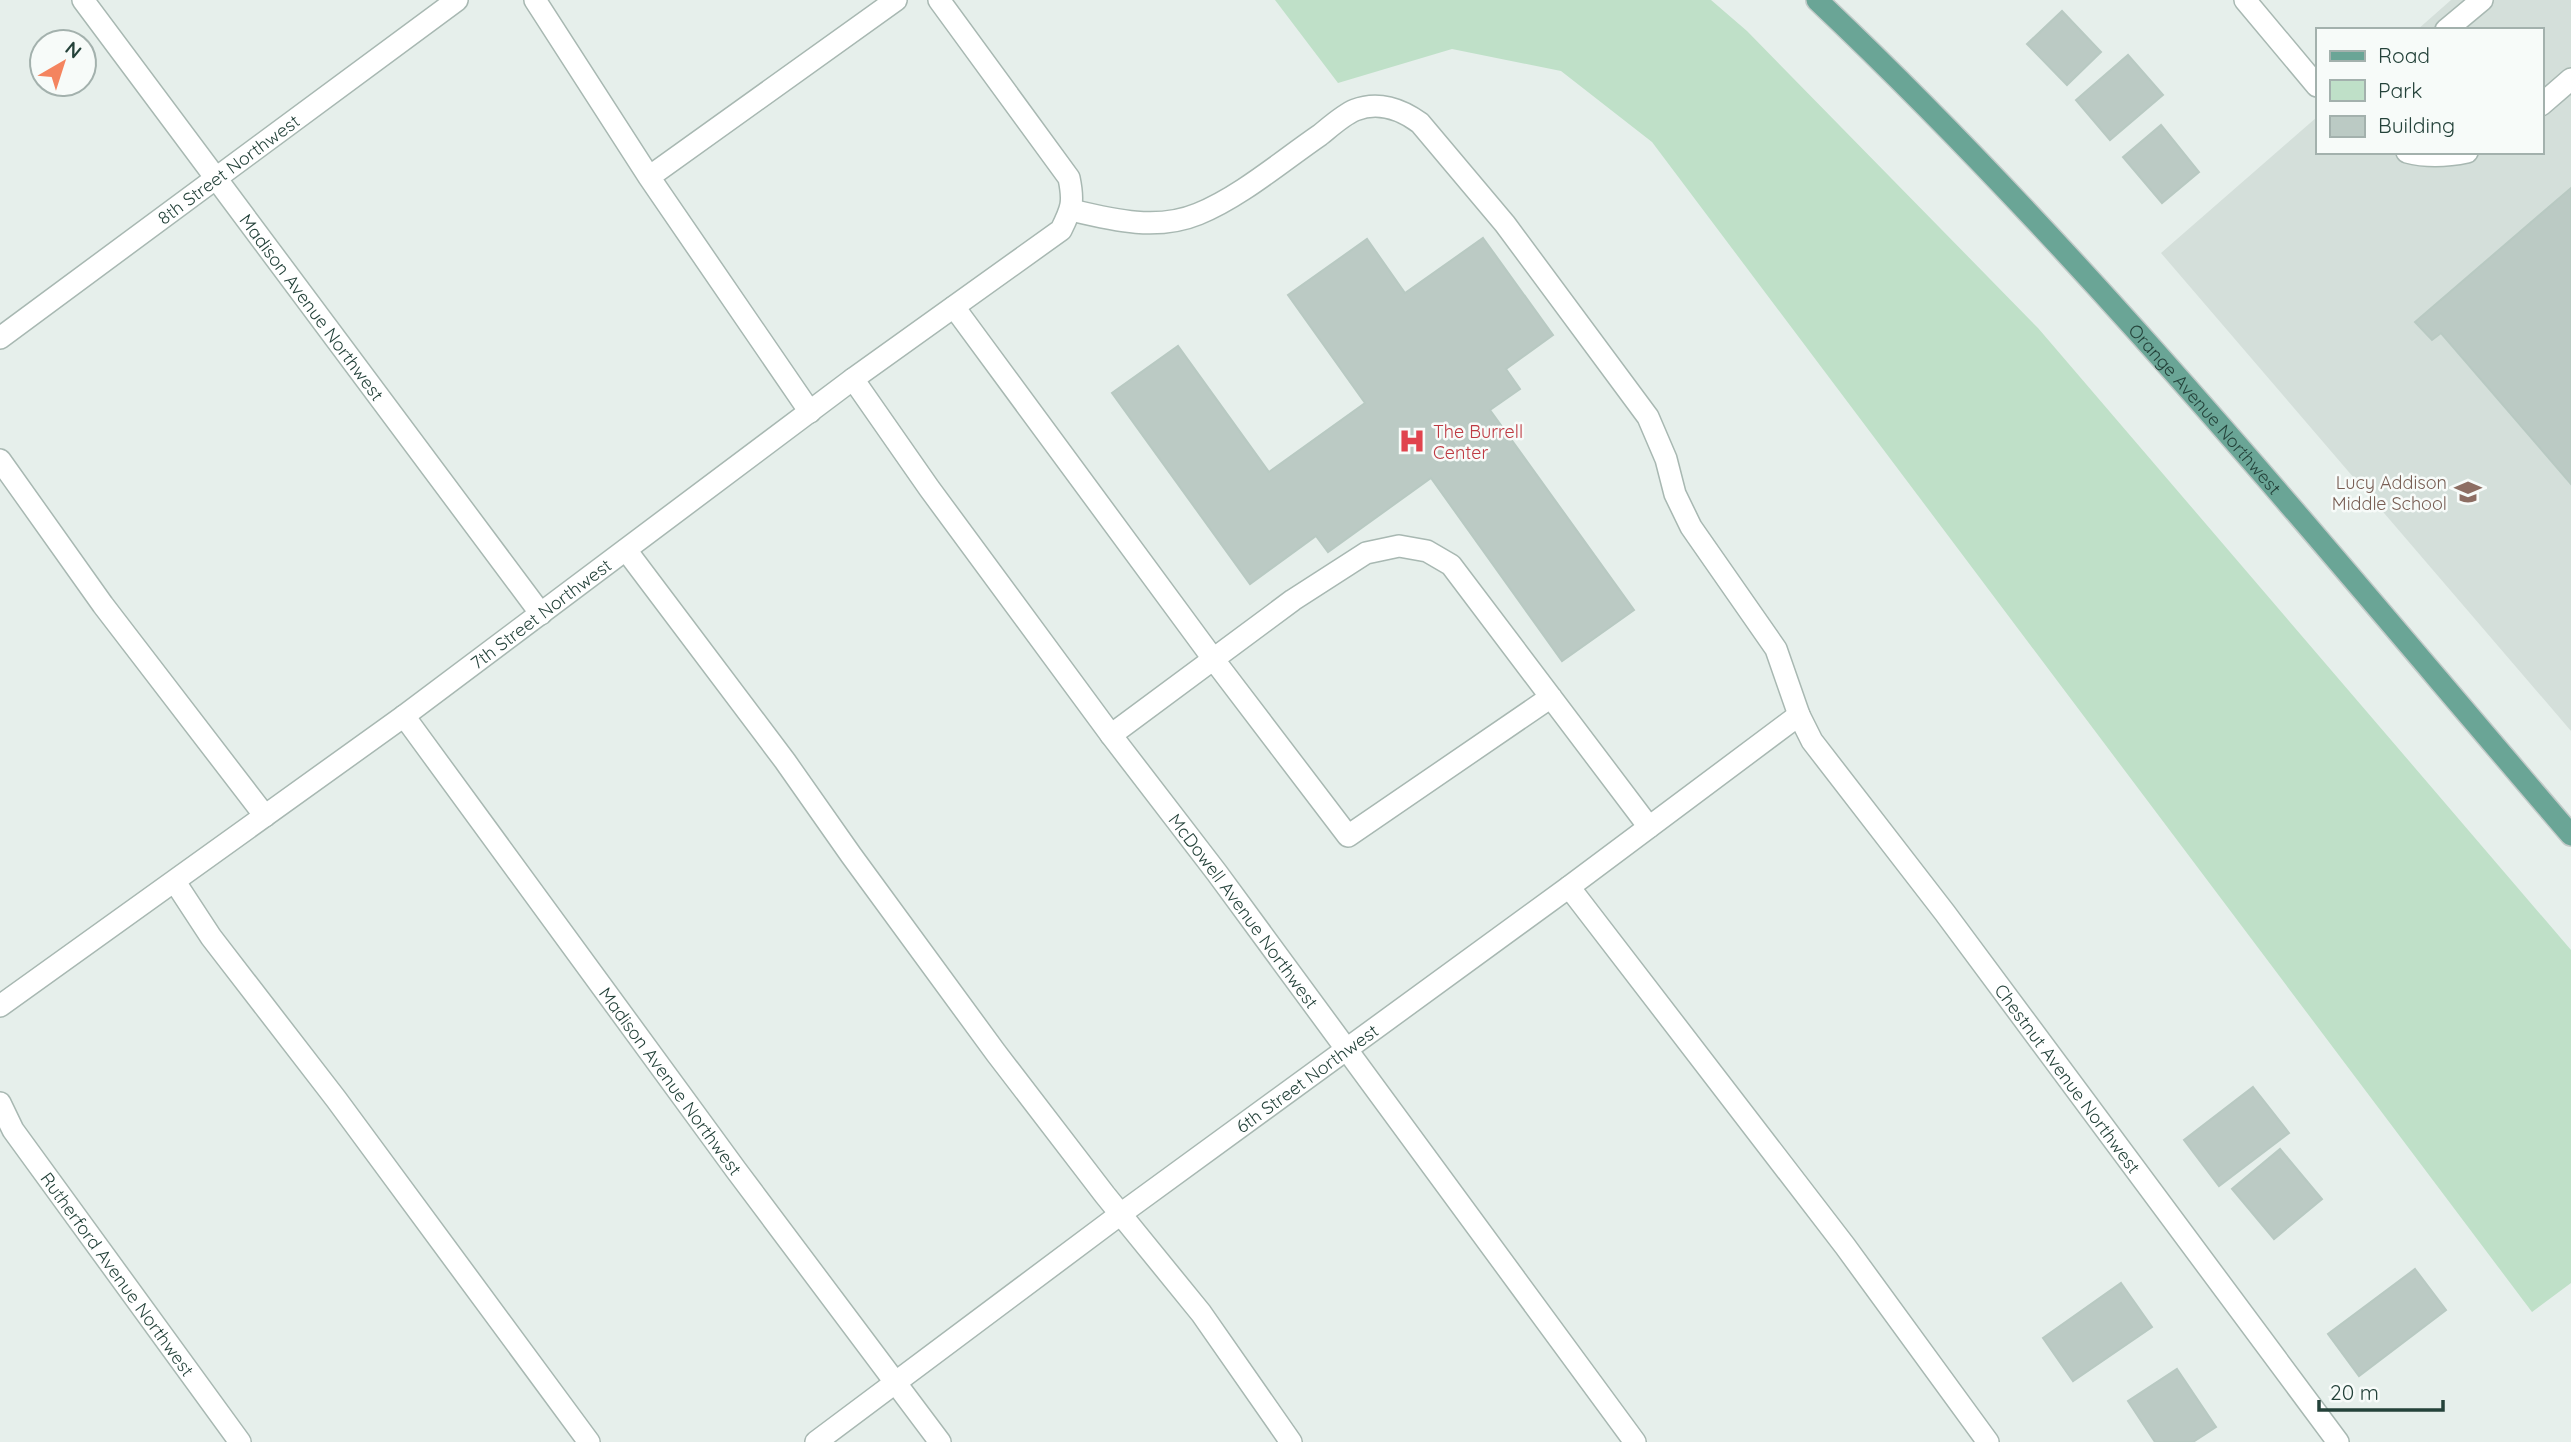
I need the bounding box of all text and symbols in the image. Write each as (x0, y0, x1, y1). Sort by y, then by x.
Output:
north arrow (28, 28, 98, 98)
legend (2316, 28, 2543, 154)
text: N (61, 36, 87, 64)
text: Road (2378, 42, 2430, 68)
text: Park (2378, 77, 2422, 103)
street label: 8th Street Northwest (153, 109, 304, 229)
text: Building (2378, 112, 2455, 138)
street label: Madison Avenue Northwest (235, 209, 389, 405)
street label: Orange Avenue Northwest (2124, 319, 2286, 499)
place label: The Burrell Center (1433, 420, 1523, 464)
hospital icon: The Burrell Center (1397, 426, 1427, 456)
place label: Lucy Addison Middle School (2332, 471, 2447, 515)
school or university icon: Lucy Addison Middle School (2453, 477, 2483, 507)
street label: 7th Street Northwest (466, 553, 615, 674)
street label: McDowell Avenue Northwest (1164, 809, 1324, 1013)
street label: Chestnut Avenue Northwest (1990, 979, 2146, 1178)
street label: Madison Avenue Northwest (594, 982, 747, 1179)
street label: 6th Street Northwest (1231, 1019, 1383, 1138)
street label: Rutherford Avenue Northwest (36, 1167, 200, 1380)
scale bar (2319, 1368, 2443, 1412)
text: 20 m (2330, 1379, 2379, 1405)

